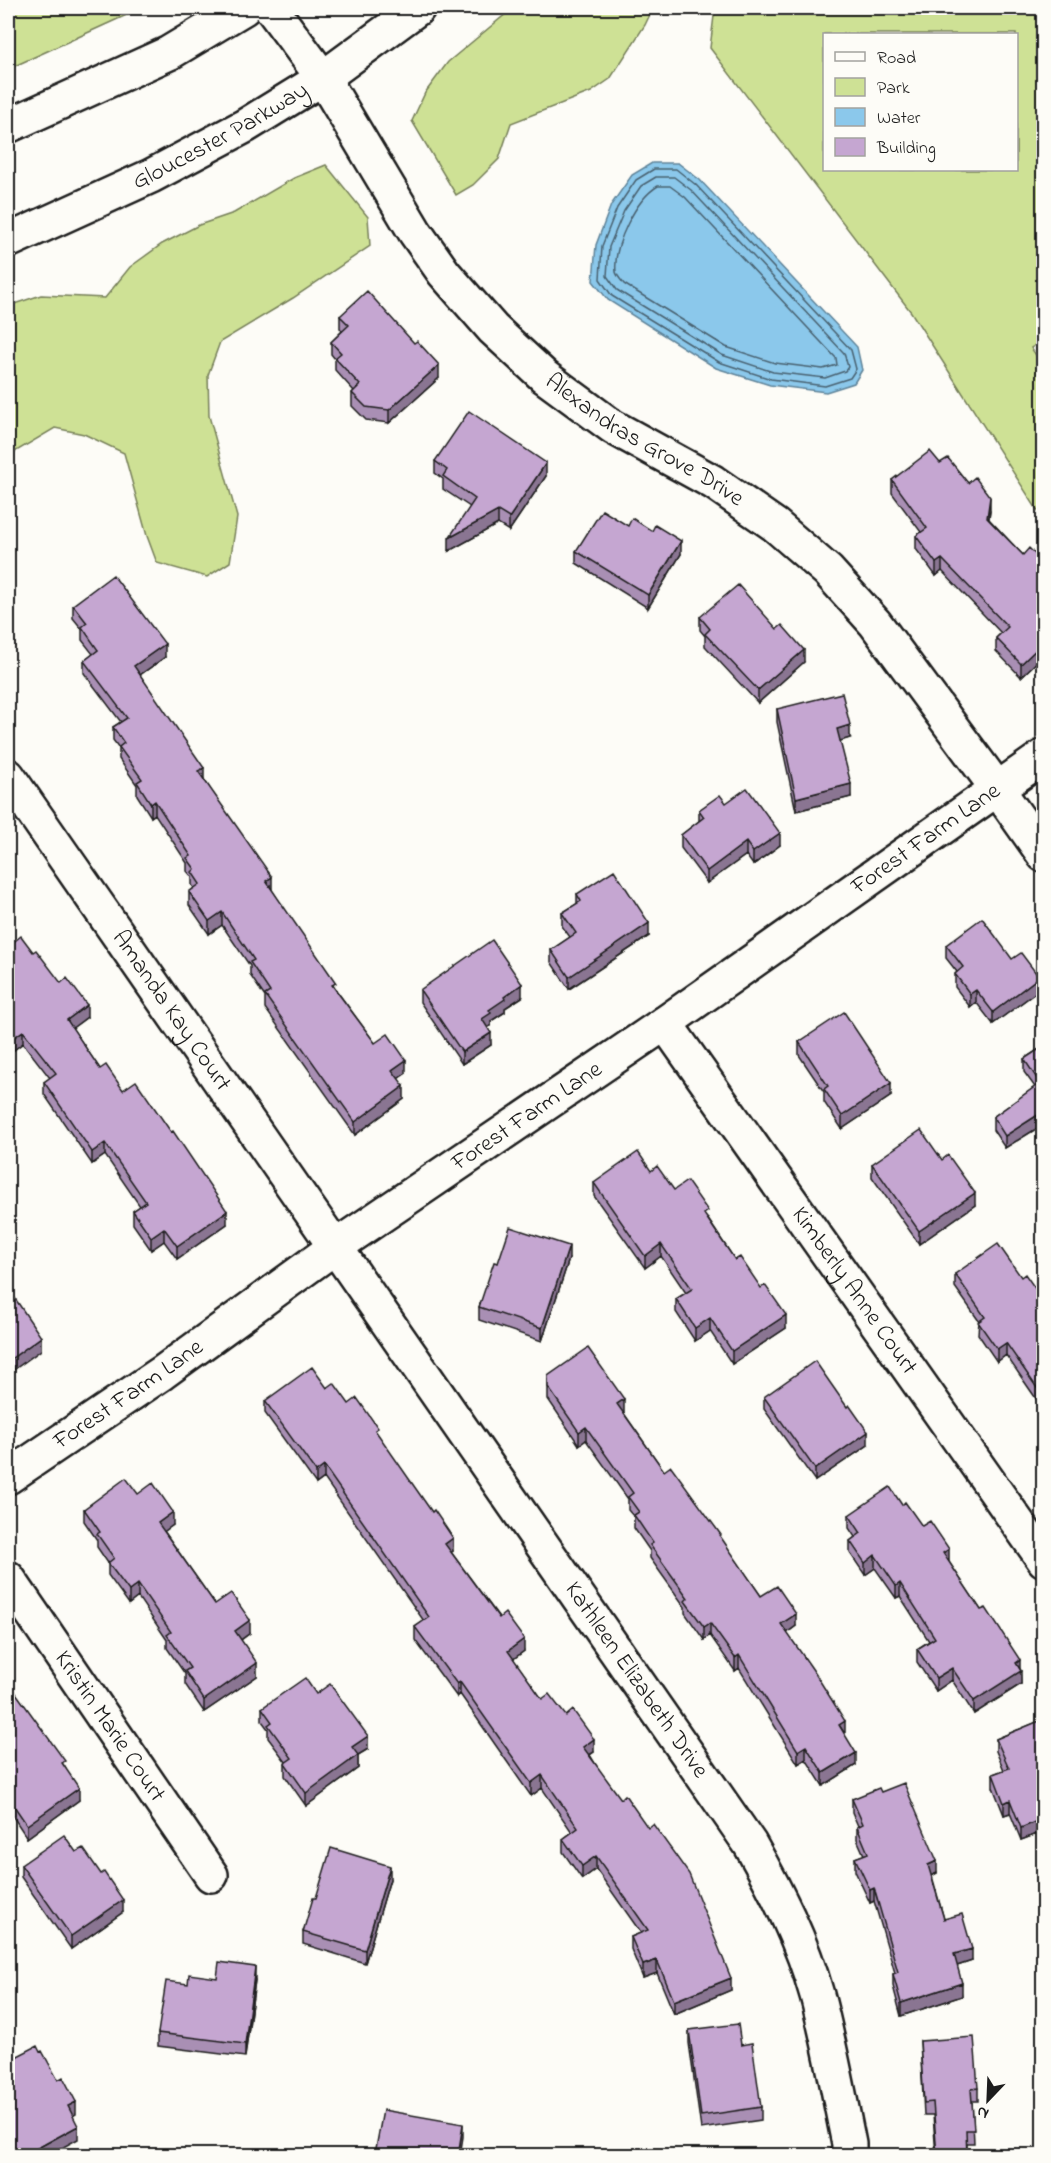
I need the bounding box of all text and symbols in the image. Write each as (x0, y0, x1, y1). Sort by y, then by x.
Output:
legend (823, 33, 1018, 171)
text: Road (877, 46, 916, 72)
street label: Gloucester Parkway (127, 73, 316, 200)
text: Park (877, 76, 910, 102)
text: Water (877, 106, 921, 132)
text: Building (876, 136, 936, 163)
street label: Alexandras Grove Drive (537, 365, 751, 516)
street label: Forest Farm Lane (843, 774, 1008, 905)
street label: Amanda Kay Court (103, 923, 240, 1099)
street label: Forest Farm Lane (444, 1053, 610, 1181)
street label: Kimberly Anne Court (782, 1200, 926, 1382)
street label: Forest Farm Lane (46, 1331, 211, 1459)
street label: Kathleen Elizabeth Drive (555, 1575, 717, 1786)
street label: Kristin Marie Court (45, 1644, 174, 1809)
north arrow (958, 2070, 1018, 2130)
text: N (973, 2099, 993, 2125)

